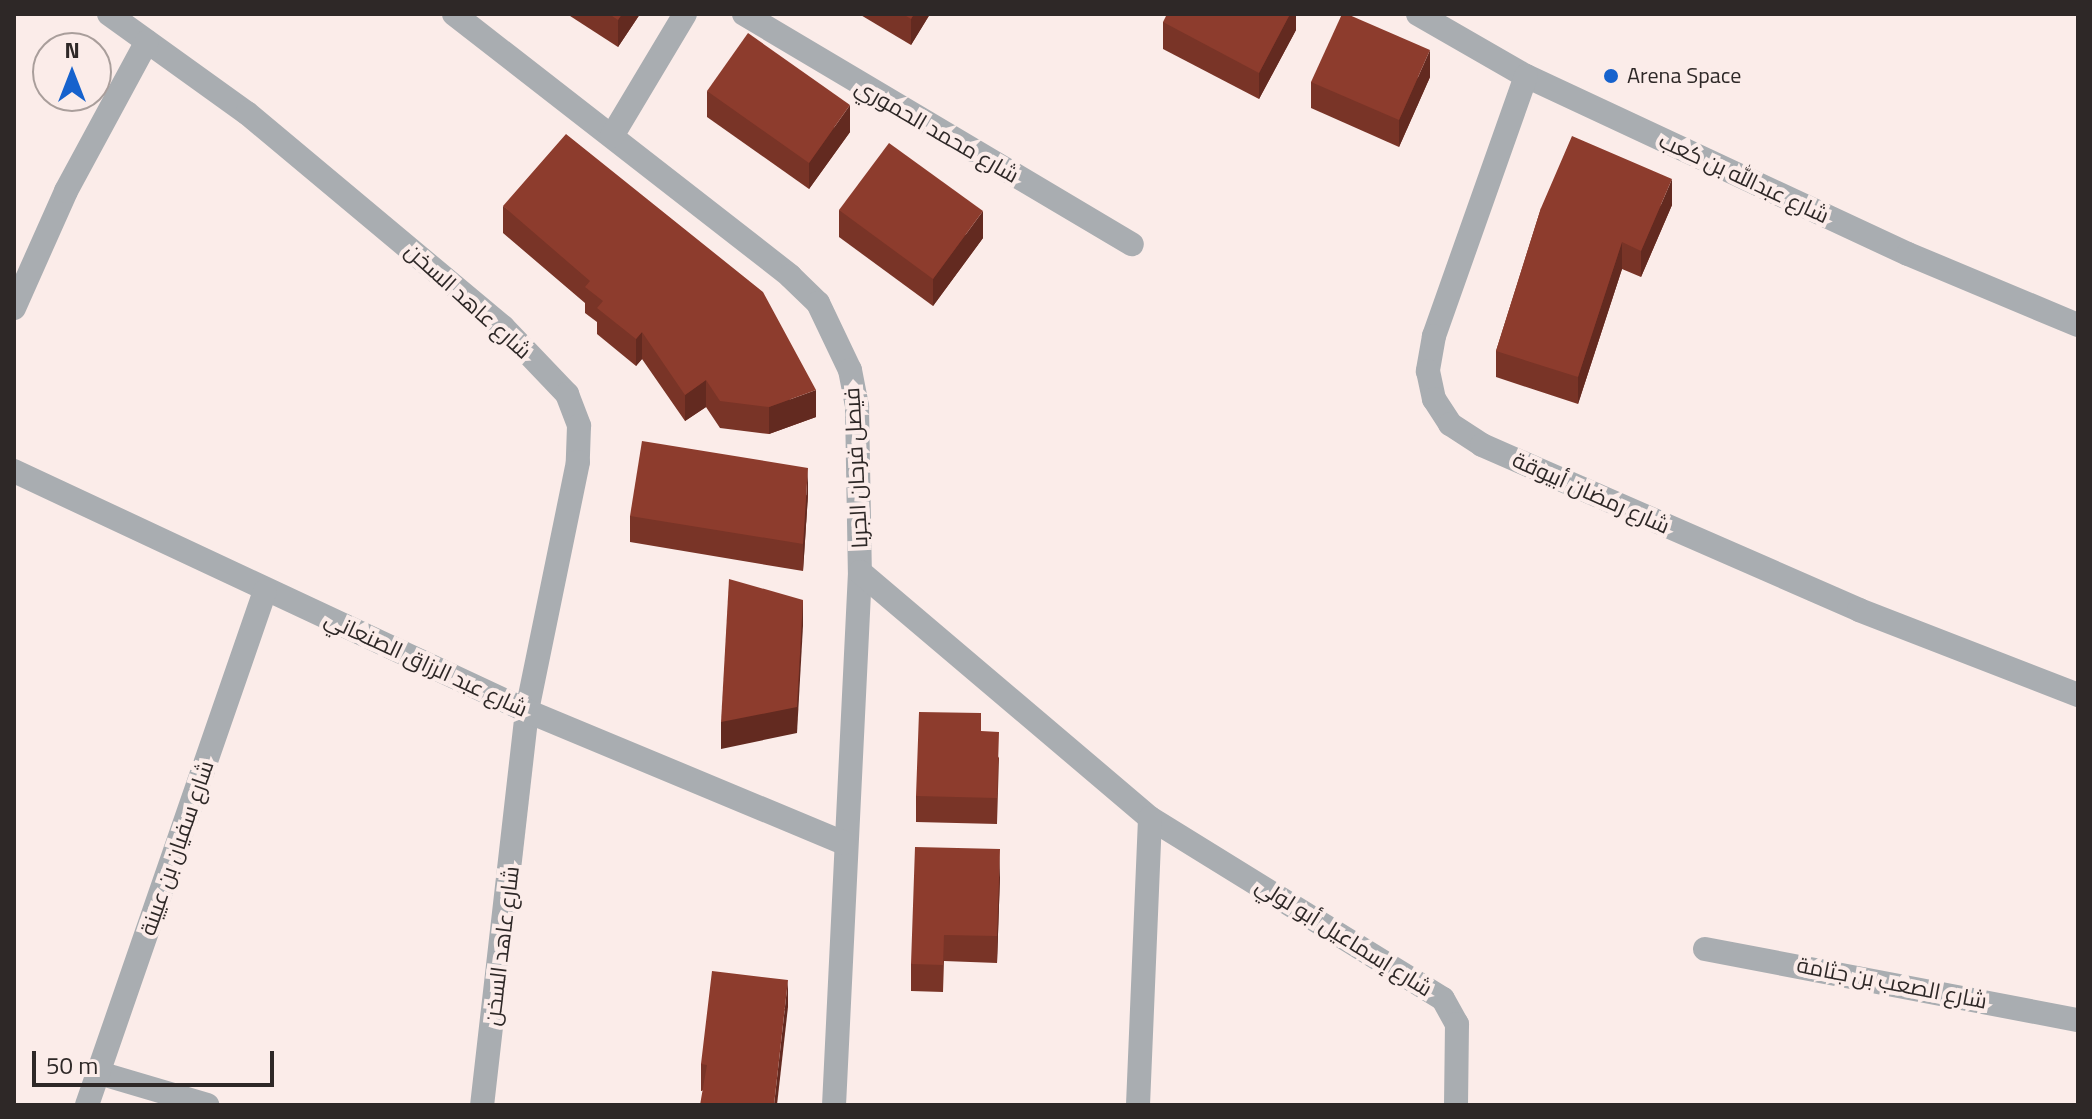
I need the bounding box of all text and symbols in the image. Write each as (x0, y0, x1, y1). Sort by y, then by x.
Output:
north arrow (32, 32, 112, 112)
text: N (64, 33, 80, 67)
place label: Arena Space (1627, 63, 1741, 89)
marker: Arena Space (1602, 67, 1620, 85)
street label: شارع محمد الحموري (850, 73, 1024, 189)
street label: شارع عبدالله بن كعب (1655, 127, 1833, 229)
street label: شارع عاهد السخن (399, 237, 537, 365)
street label: فيصل فرحان الجربا (839, 387, 873, 549)
street label: شارع رمضان أبيوقة (1508, 447, 1674, 539)
street label: شارع عبد الرزاق الصنعاني (320, 605, 532, 723)
street label: شارع سفيان بن عيينة (135, 757, 219, 939)
street label: شارع عاهد السخن (479, 865, 525, 1027)
street label: شارع إسماعيل أبو لولي (1251, 872, 1437, 1002)
street label: شارع الصعب بن جثامة (1795, 952, 1989, 1014)
scale bar (36, 1035, 278, 1085)
text: 50 m (46, 1047, 98, 1083)

